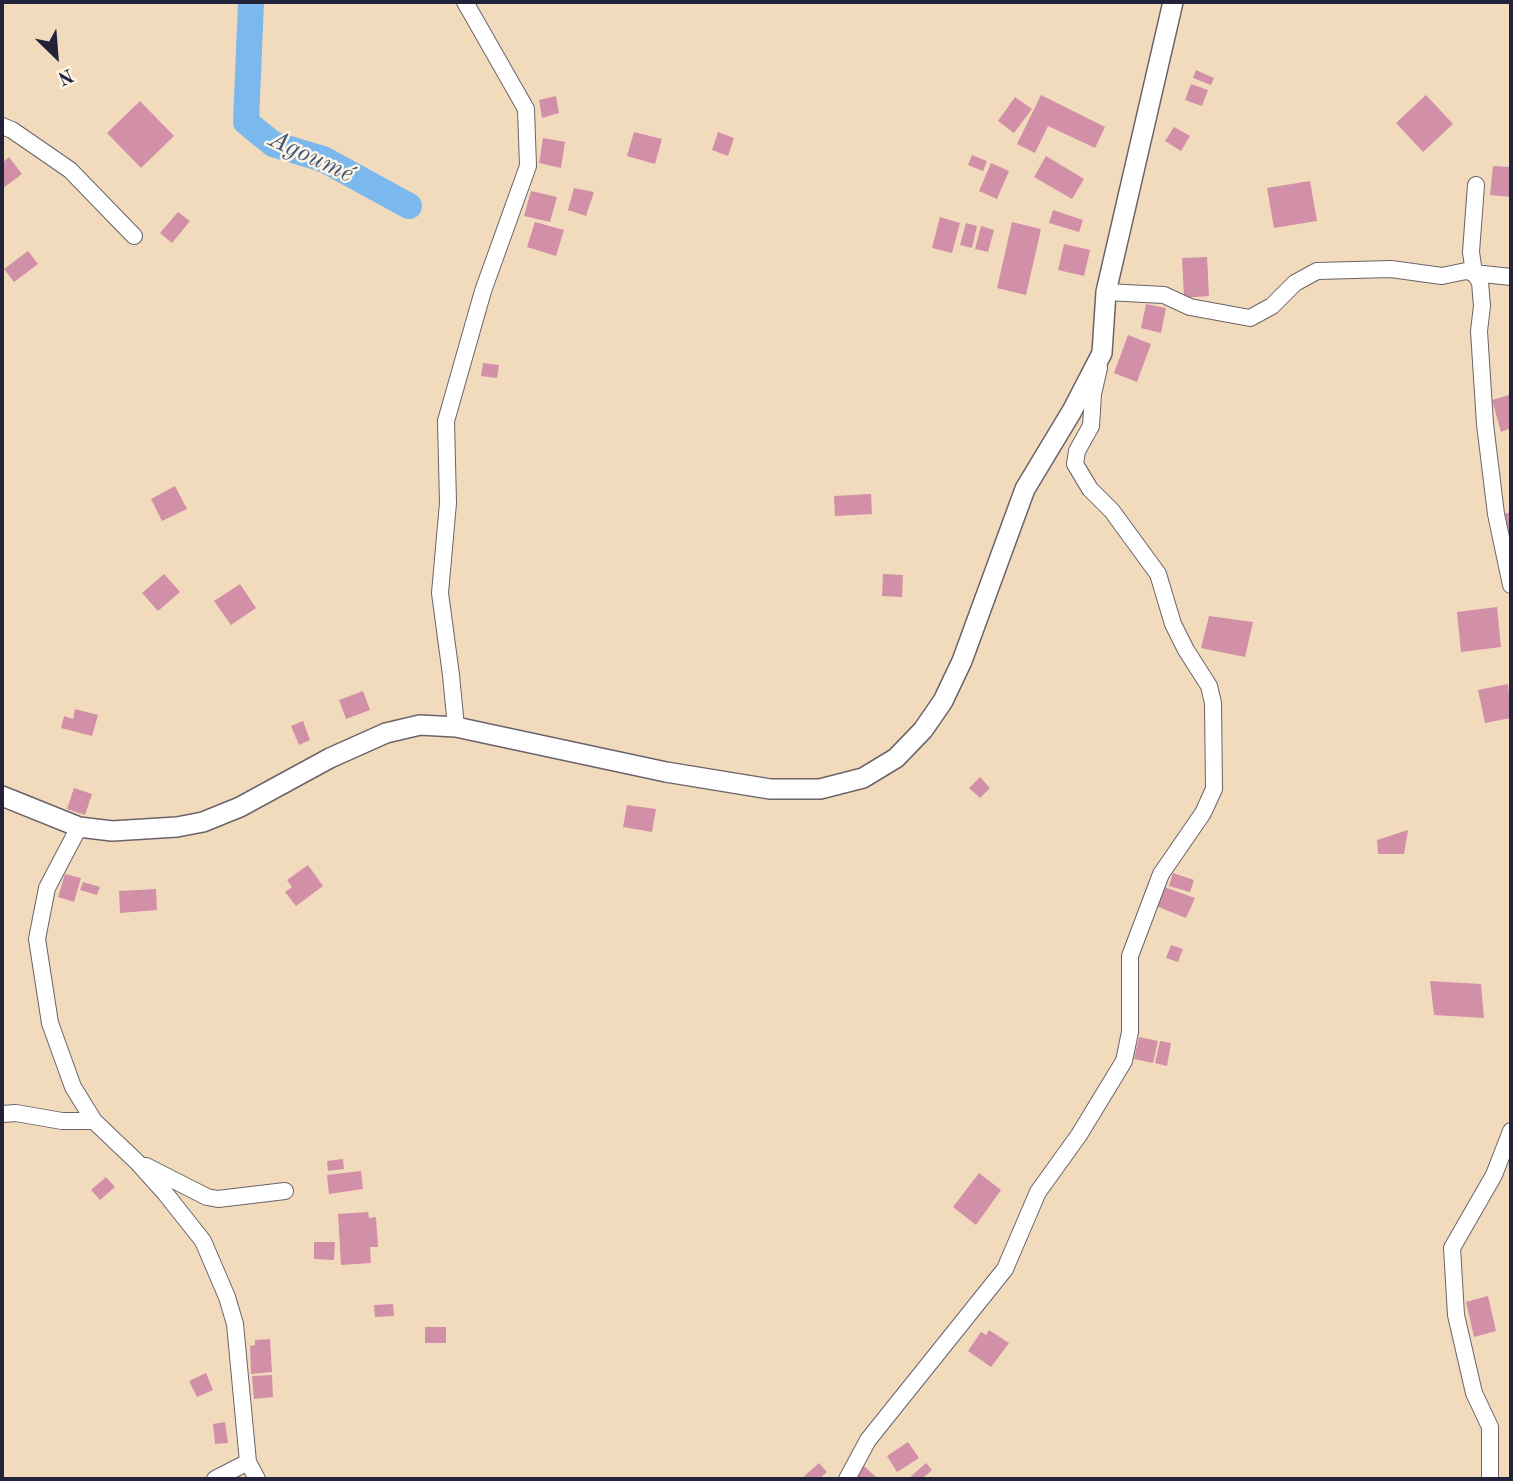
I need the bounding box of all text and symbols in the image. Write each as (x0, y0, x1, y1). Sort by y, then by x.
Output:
north arrow (21, 21, 91, 91)
text: N (54, 64, 76, 87)
water label: Agoumé (264, 124, 358, 190)

